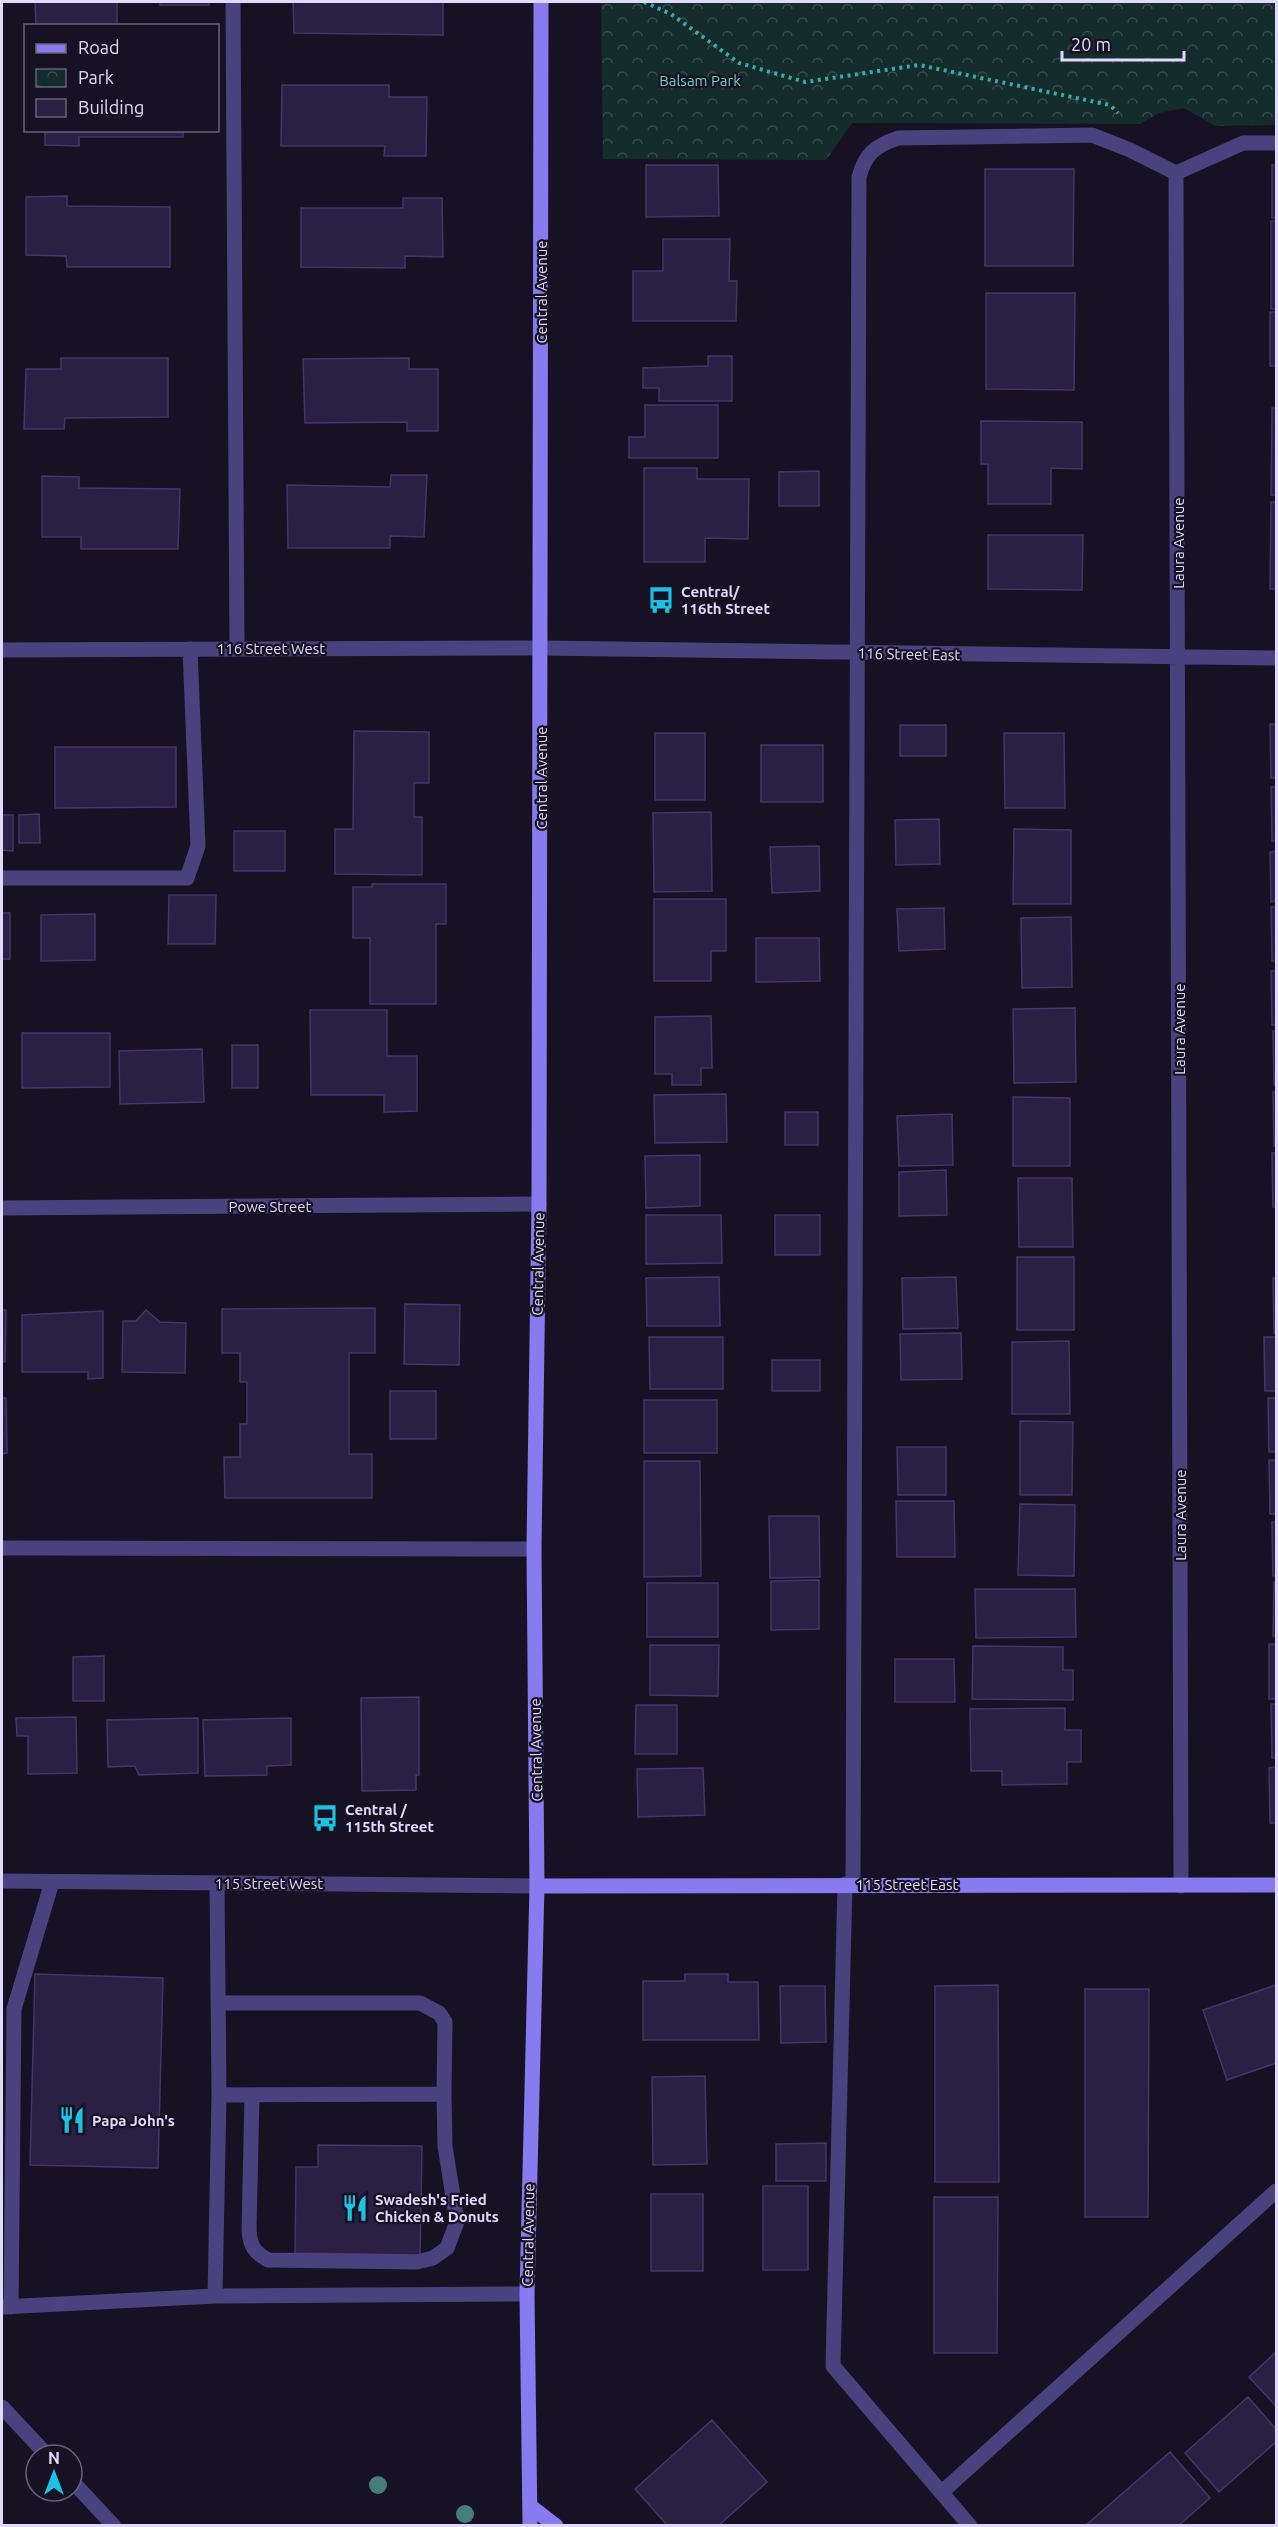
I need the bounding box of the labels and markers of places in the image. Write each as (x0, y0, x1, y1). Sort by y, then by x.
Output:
place label: Central/ 116th Street (681, 583, 770, 617)
bus stop icon: Central/ 116th Street (646, 585, 676, 615)
place label: Central / 115th Street (345, 1801, 434, 1835)
bus stop icon: Central / 115th Street (310, 1803, 340, 1833)
restaurant icon: Papa John's (57, 2105, 87, 2135)
place label: Papa John's (92, 2112, 175, 2129)
place label: Swadesh's Fried Chicken & Donuts (375, 2191, 499, 2225)
restaurant icon: Swadesh's Fried Chicken & Donuts (340, 2193, 370, 2223)

